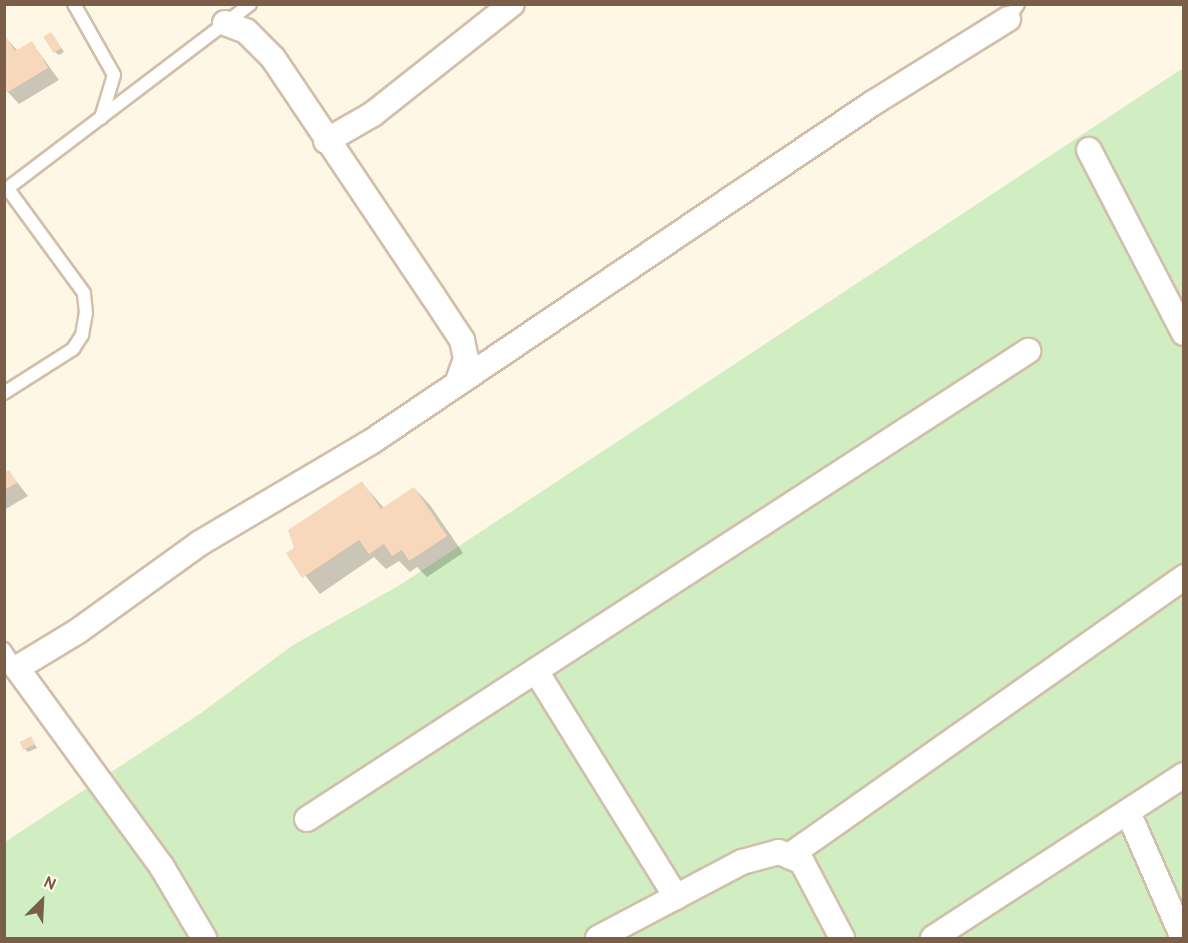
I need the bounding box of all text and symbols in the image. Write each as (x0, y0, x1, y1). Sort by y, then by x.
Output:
north arrow (12, 871, 72, 931)
text: N (40, 873, 59, 896)

